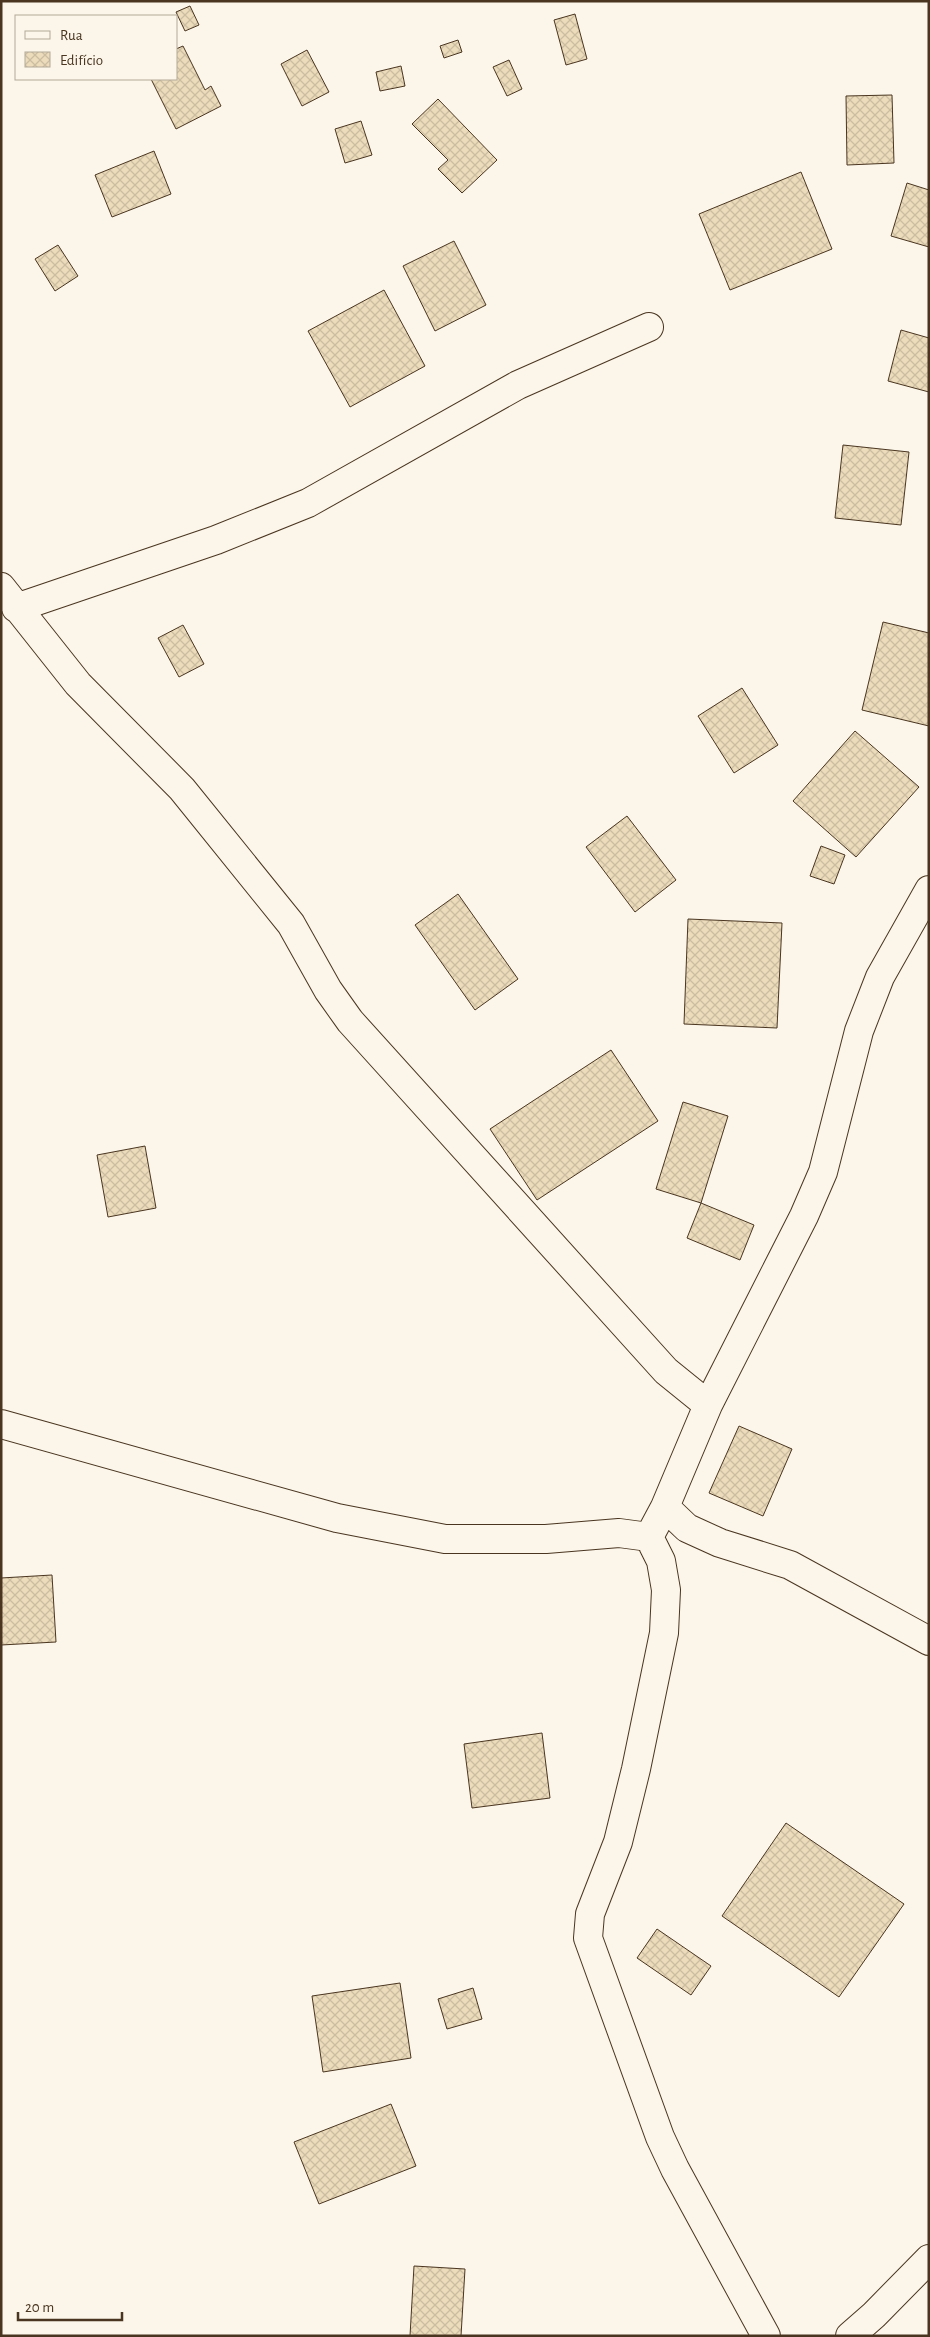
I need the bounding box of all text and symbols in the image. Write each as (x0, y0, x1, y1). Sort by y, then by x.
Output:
legend (15, 15, 178, 80)
text: Rua (60, 28, 83, 43)
text: Edifício (60, 53, 103, 68)
scale bar (18, 2290, 121, 2322)
text: 20 m (25, 2300, 54, 2315)

